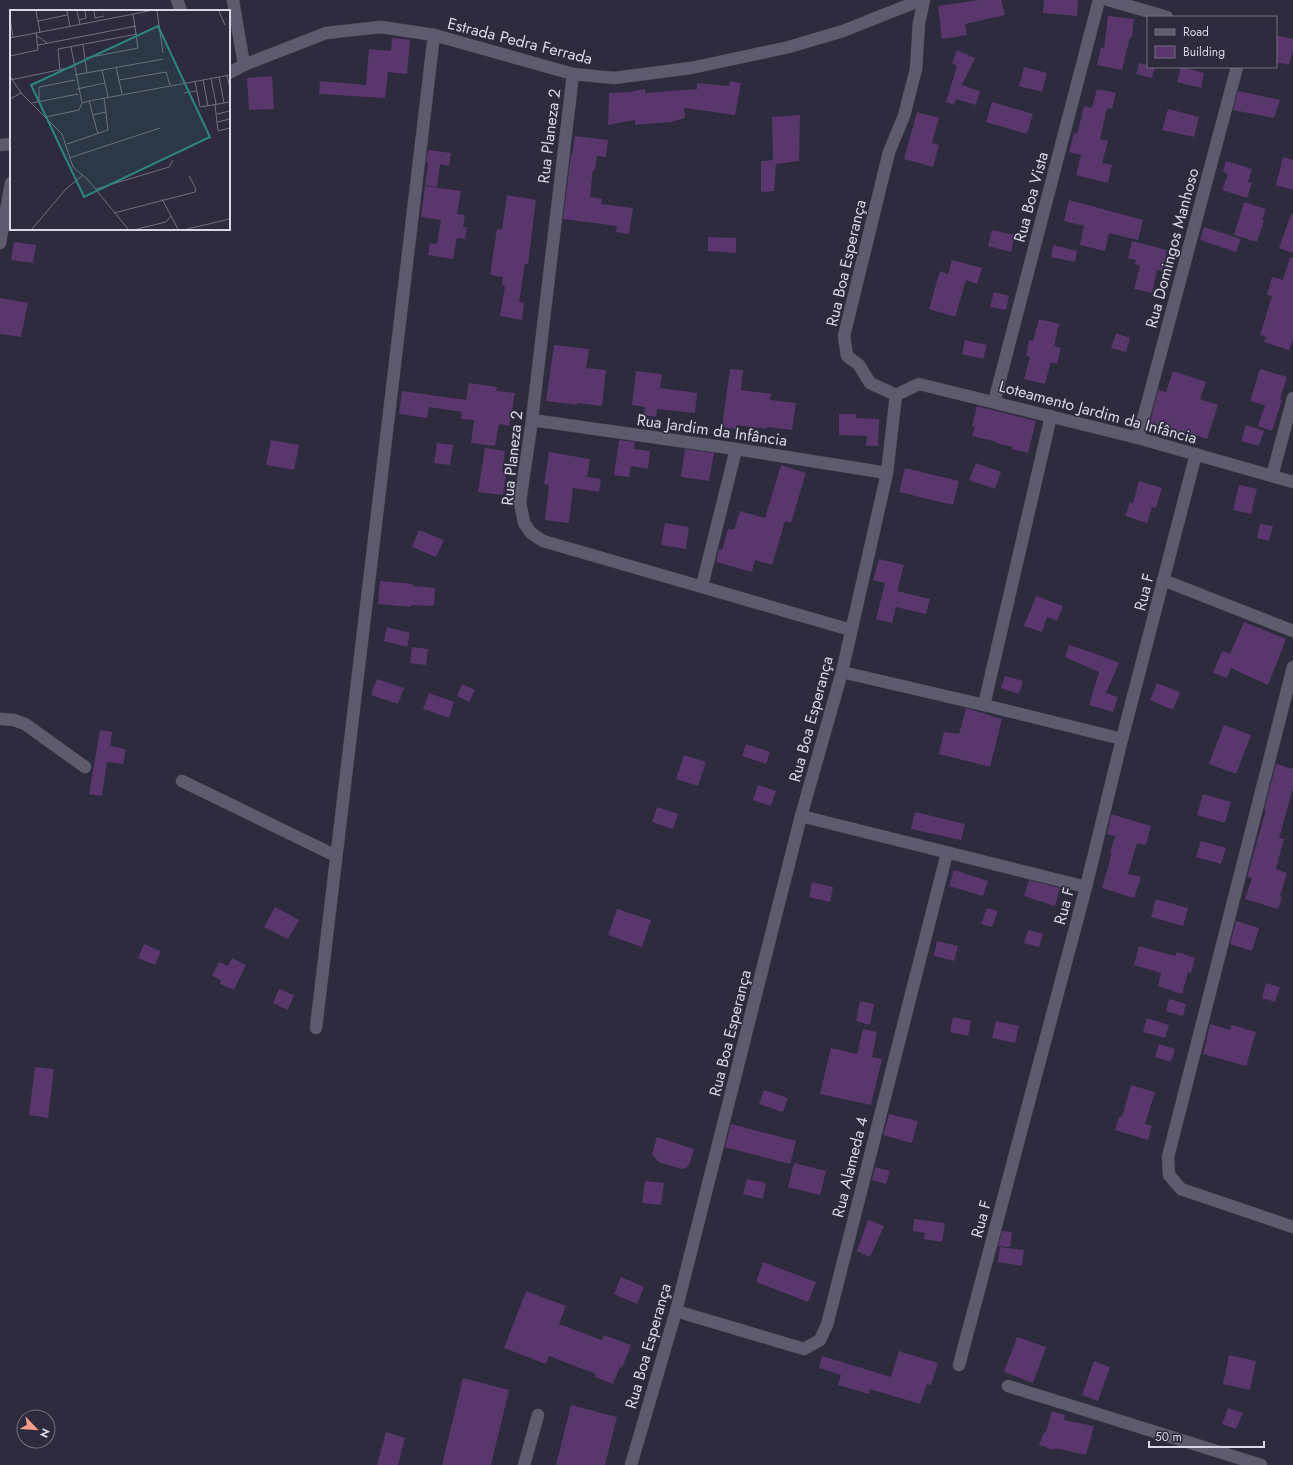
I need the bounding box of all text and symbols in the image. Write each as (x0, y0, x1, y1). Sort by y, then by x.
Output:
inset map (10, 10, 230, 230)
street label: Estrada Pedra Ferrada (445, 12, 595, 70)
legend (1147, 16, 1277, 68)
text: Road (1183, 23, 1209, 41)
text: Building (1183, 43, 1225, 61)
street label: Rua Planeza 2 (532, 87, 566, 185)
street label: Rua Boa Vista (1008, 149, 1054, 245)
street label: Rua Domingos Manhoso (1140, 165, 1205, 331)
street label: Rua Boa Esperança (820, 197, 872, 329)
street label: Loteamento Jardim da Infância (997, 374, 1199, 450)
street label: Rua Jardim da Infância (635, 408, 789, 452)
street label: Rua Planeza 2 (496, 409, 528, 507)
street label: Rua F (1128, 571, 1160, 613)
street label: Rua Boa Esperança (783, 653, 839, 785)
street label: Rua F (1048, 885, 1080, 927)
street label: Rua Boa Esperança (703, 967, 757, 1099)
street label: Rua Alameda 4 (826, 1114, 874, 1220)
street label: Rua F (965, 1198, 997, 1240)
street label: Rua Boa Esperança (619, 1281, 677, 1411)
north arrow (16, 1409, 56, 1449)
scale bar (1149, 1423, 1264, 1449)
text: N (36, 1426, 54, 1441)
text: 50 m (1155, 1428, 1182, 1446)

